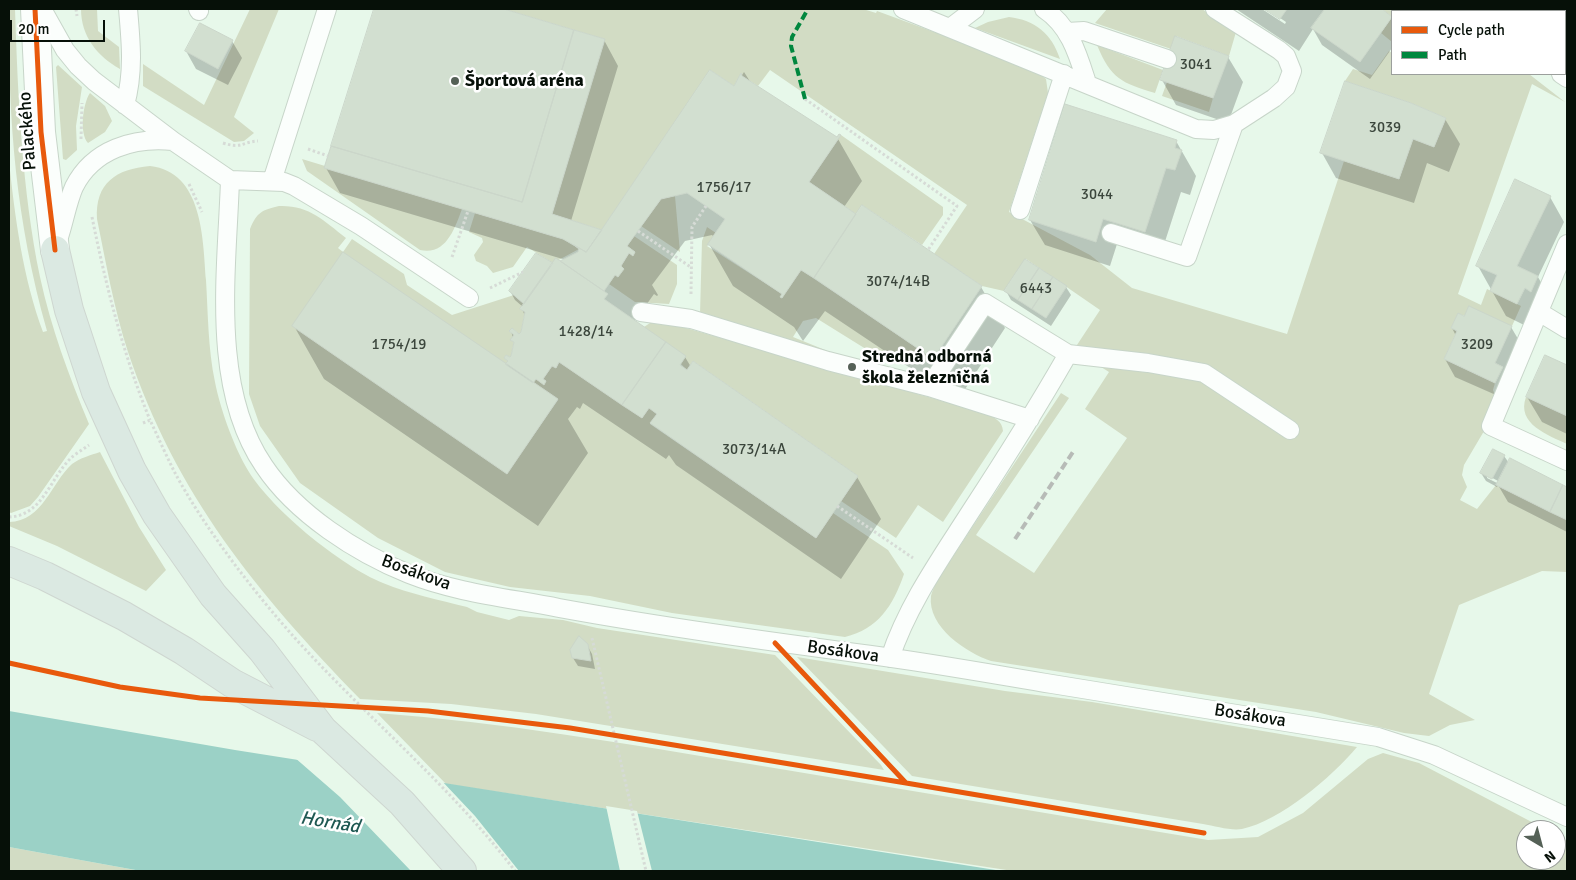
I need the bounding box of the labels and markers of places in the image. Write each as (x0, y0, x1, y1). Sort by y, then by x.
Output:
place label: Športová aréna (465, 70, 584, 92)
marker: Športová aréna (449, 75, 461, 87)
place label: Stredná odborná škola železničná (862, 346, 992, 388)
marker: Stredná odborná škola železničná (846, 361, 858, 373)

